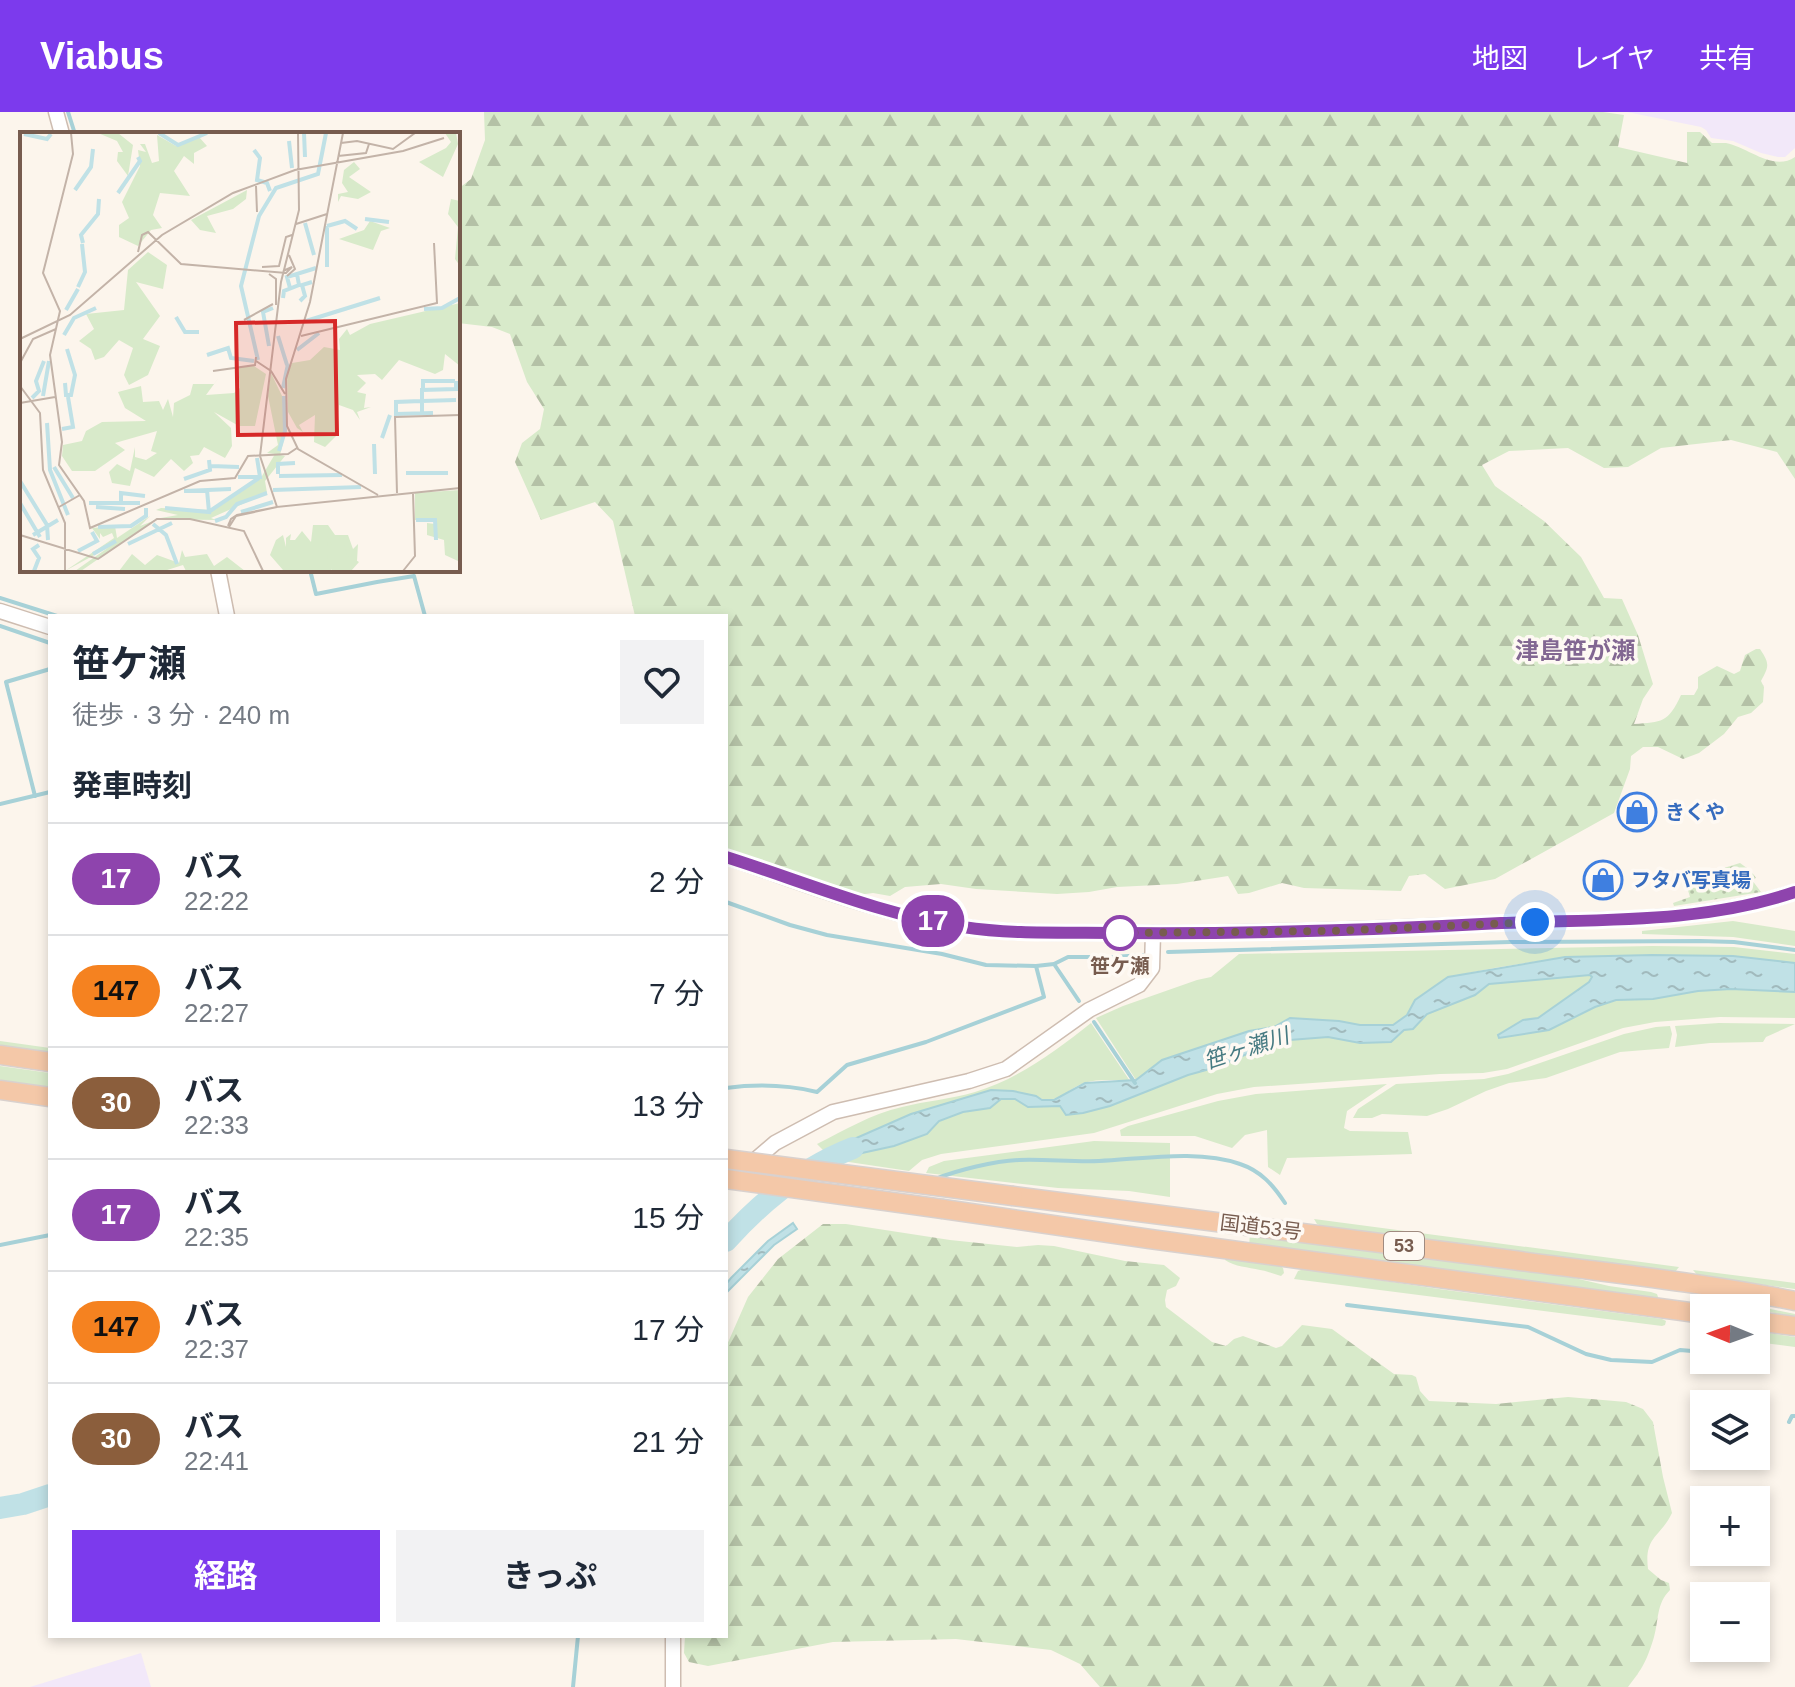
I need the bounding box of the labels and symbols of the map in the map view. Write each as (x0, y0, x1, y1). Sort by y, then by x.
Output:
inset map (20, 132, 460, 572)
district label: 津島笹が瀬 (1515, 637, 1635, 664)
shop icon: きくや (1616, 791, 1658, 833)
place label: きくや (1665, 801, 1725, 823)
shop icon: フタバ写真場 (1582, 859, 1624, 901)
place label: フタバ写真場 (1631, 869, 1751, 891)
line badge: 17 (897, 895, 969, 947)
your location (1515, 902, 1555, 942)
marker: 笹ケ瀬 (1103, 916, 1137, 950)
place label: 笹ケ瀬 (1090, 955, 1150, 977)
water label: 笹ヶ瀬川 (1200, 1022, 1294, 1074)
street label: 国道53号 (1219, 1211, 1303, 1243)
road number: 53 (1384, 1232, 1424, 1260)
north arrow (1690, 1294, 1770, 1374)

